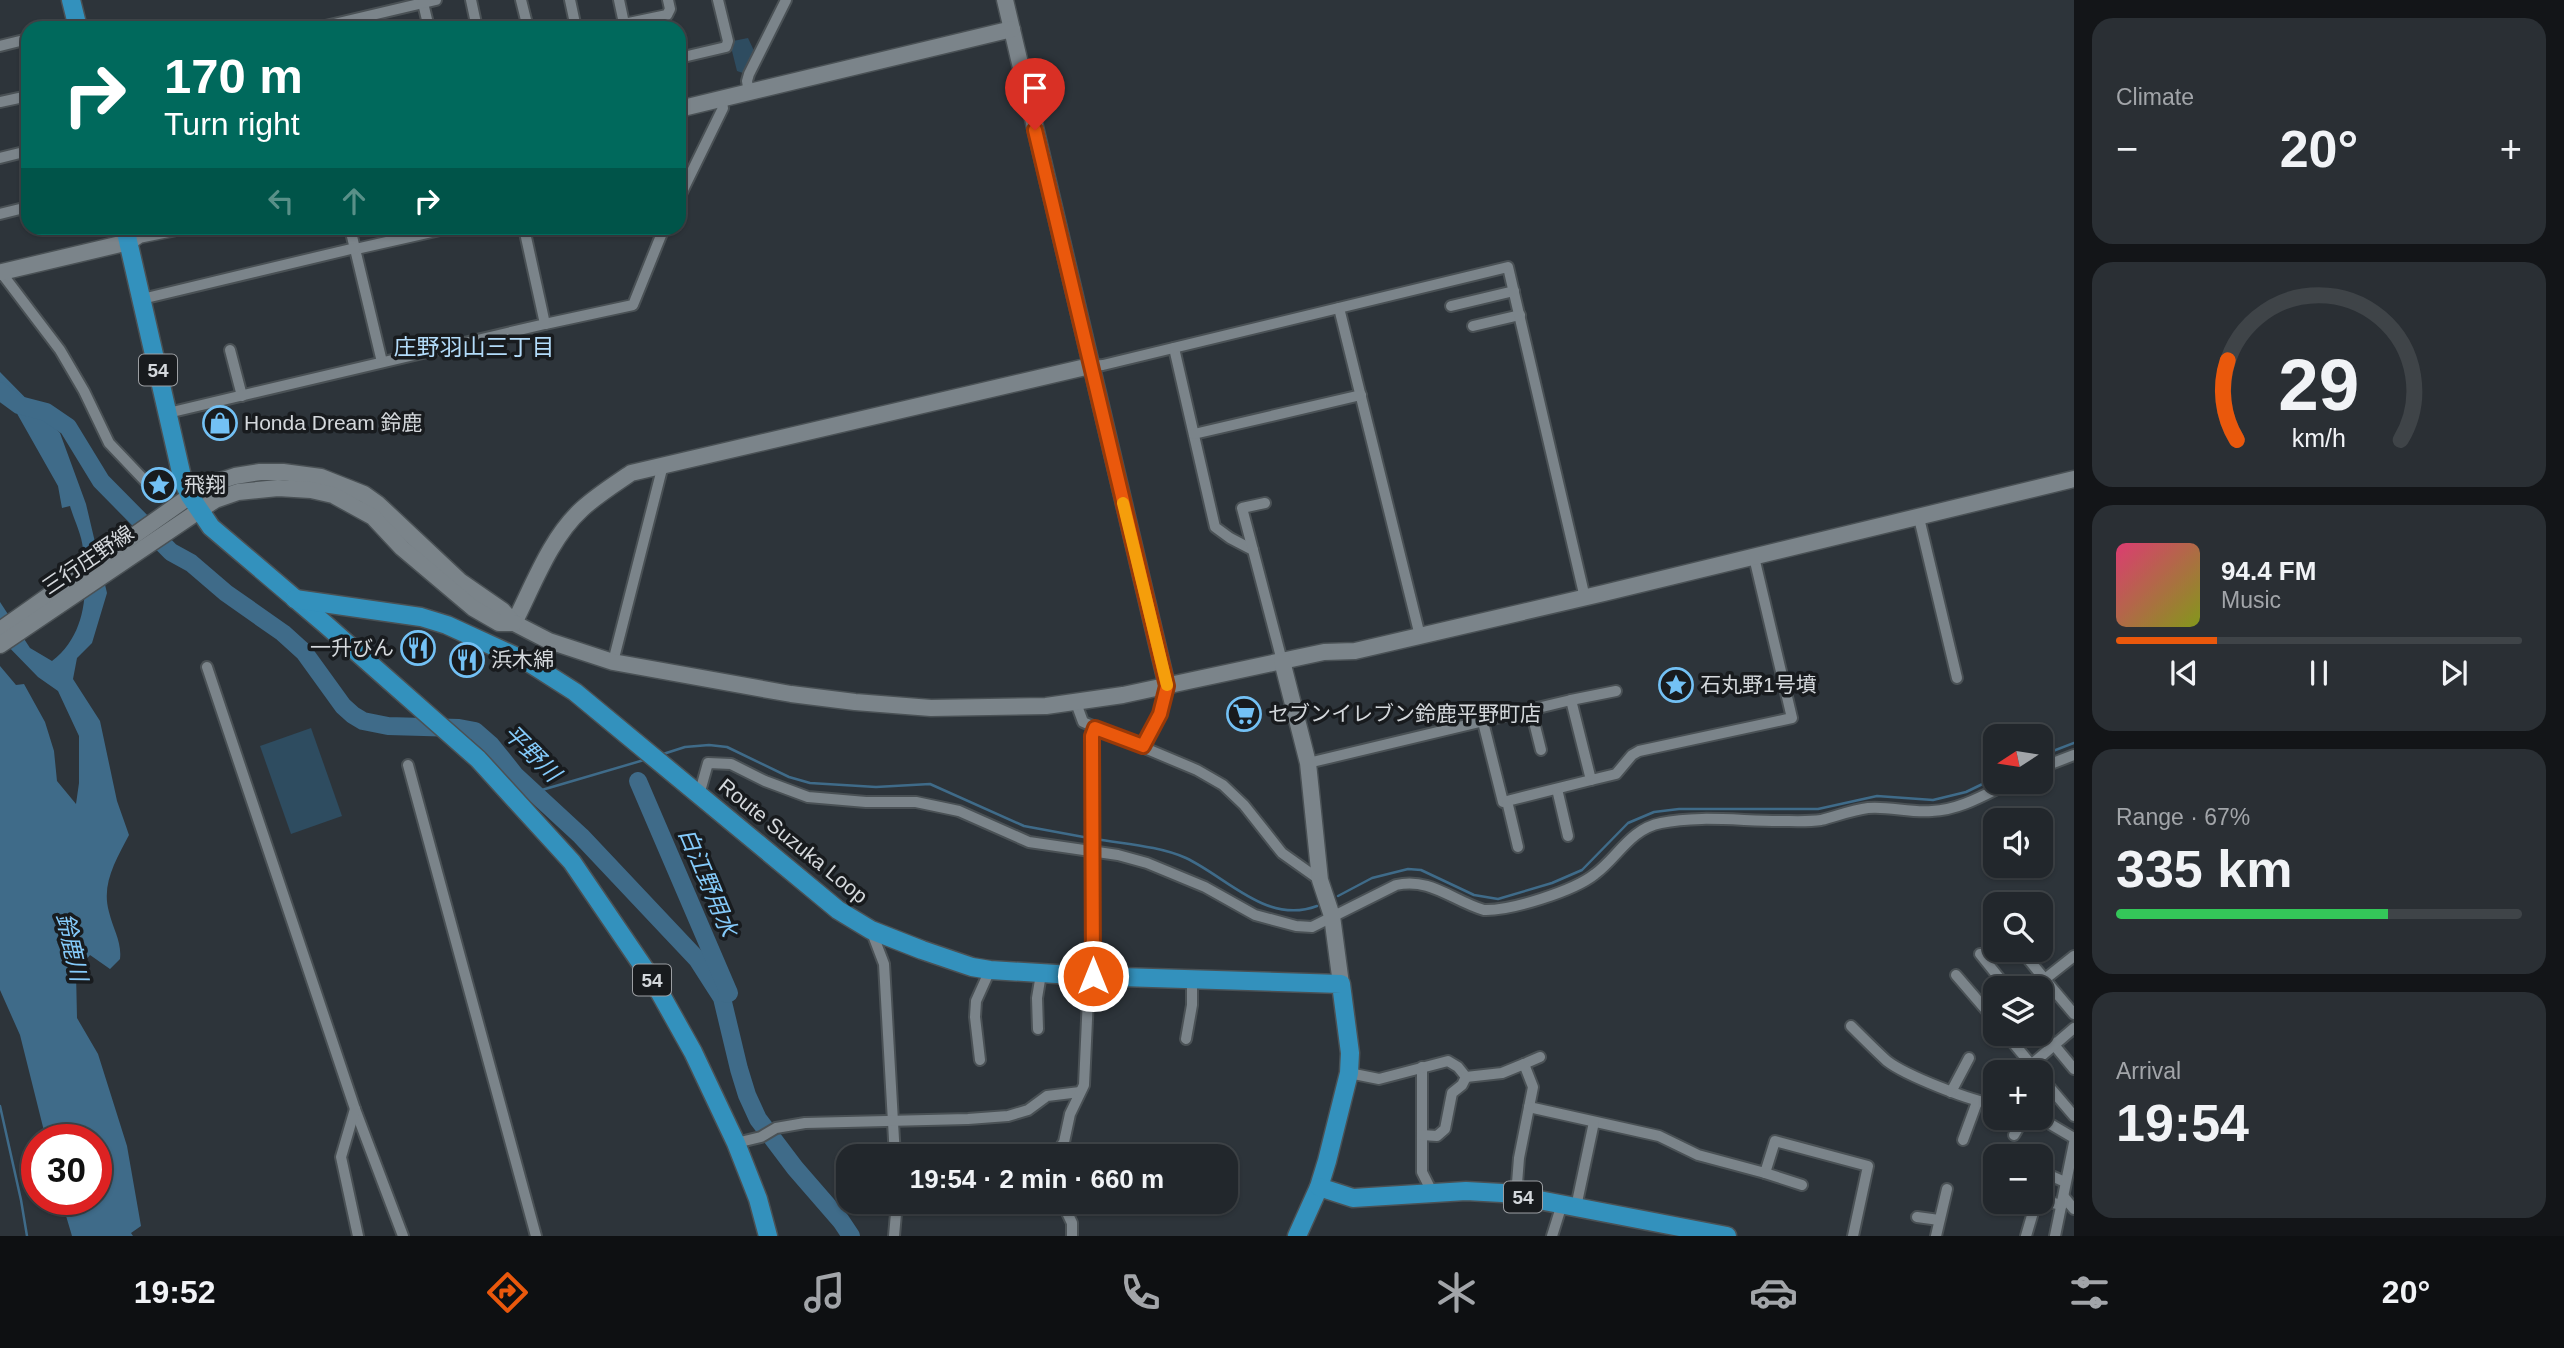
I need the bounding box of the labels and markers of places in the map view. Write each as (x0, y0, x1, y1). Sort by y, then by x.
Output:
pin (1005, 58, 1065, 130)
shop icon: Honda Dream 鈴鹿 (201, 404, 239, 442)
place label: Honda Dream 鈴鹿 (244, 411, 423, 434)
place icon: 飛翔 (140, 466, 178, 504)
place label: 飛翔 (184, 473, 226, 496)
restaurant icon: 一升びん (399, 629, 437, 667)
place label: 一升びん (310, 636, 394, 659)
restaurant icon: 浜木綿 (448, 641, 486, 679)
place label: 浜木綿 (491, 648, 554, 671)
place icon: 石丸野1号墳 (1657, 666, 1695, 704)
place label: 石丸野1号墳 (1700, 673, 1817, 696)
supermarket icon: セブンイレブン鈴鹿平野町店 (1225, 695, 1263, 733)
place label: セブンイレブン鈴鹿平野町店 (1268, 702, 1541, 725)

